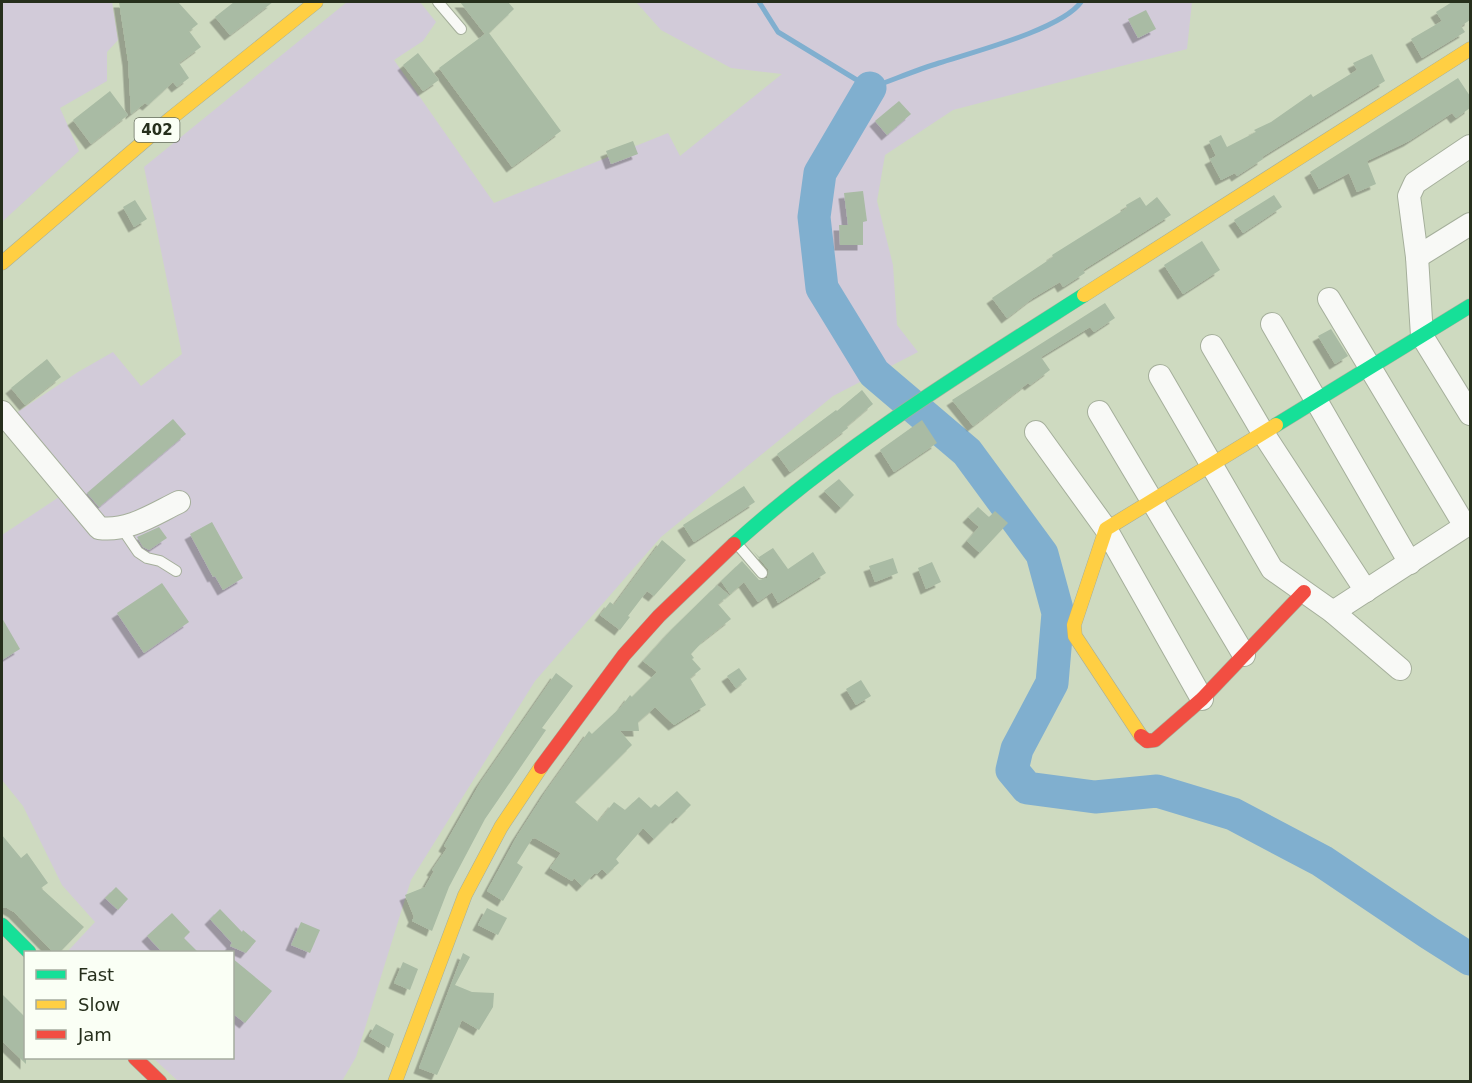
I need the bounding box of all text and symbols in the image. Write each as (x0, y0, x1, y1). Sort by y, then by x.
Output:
road number: 402 (134, 118, 180, 142)
legend (24, 951, 234, 1059)
text: Fast (78, 964, 114, 985)
text: Slow (78, 994, 120, 1015)
text: Jam (77, 1024, 112, 1045)

